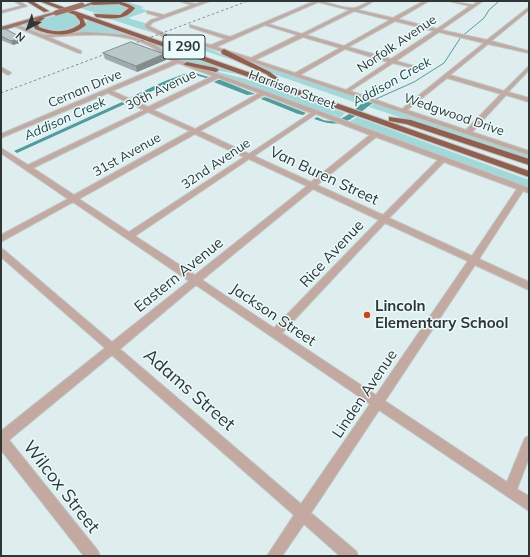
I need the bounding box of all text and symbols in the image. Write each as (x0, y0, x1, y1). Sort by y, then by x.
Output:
north arrow (8, 8, 48, 48)
street label: Norfolk Avenue (354, 12, 440, 76)
text: N (12, 29, 28, 45)
road number: I 290 (163, 35, 205, 59)
water label: Addison Creek (350, 54, 434, 110)
street label: 30th Avenue (123, 66, 199, 114)
street label: Cernan Drive (46, 67, 124, 111)
street label: Harrison Street (247, 67, 337, 113)
street label: Wedgwood Drive (402, 91, 506, 139)
water label: Addison Creek (22, 94, 108, 144)
street label: 31st Avenue (90, 130, 164, 180)
street label: 32nd Avenue (179, 135, 253, 193)
street label: Van Buren Street (267, 143, 381, 209)
street label: Rice Avenue (296, 217, 368, 291)
street label: Eastern Avenue (131, 234, 227, 316)
street label: Jackson Street (227, 280, 319, 350)
place label: Lincoln Elementary School (375, 297, 508, 332)
marker: Lincoln Elementary School (362, 310, 372, 320)
street label: Adams Street (139, 344, 239, 436)
street label: Linden Avenue (329, 346, 401, 442)
street label: Wilcox Street (18, 436, 104, 538)

